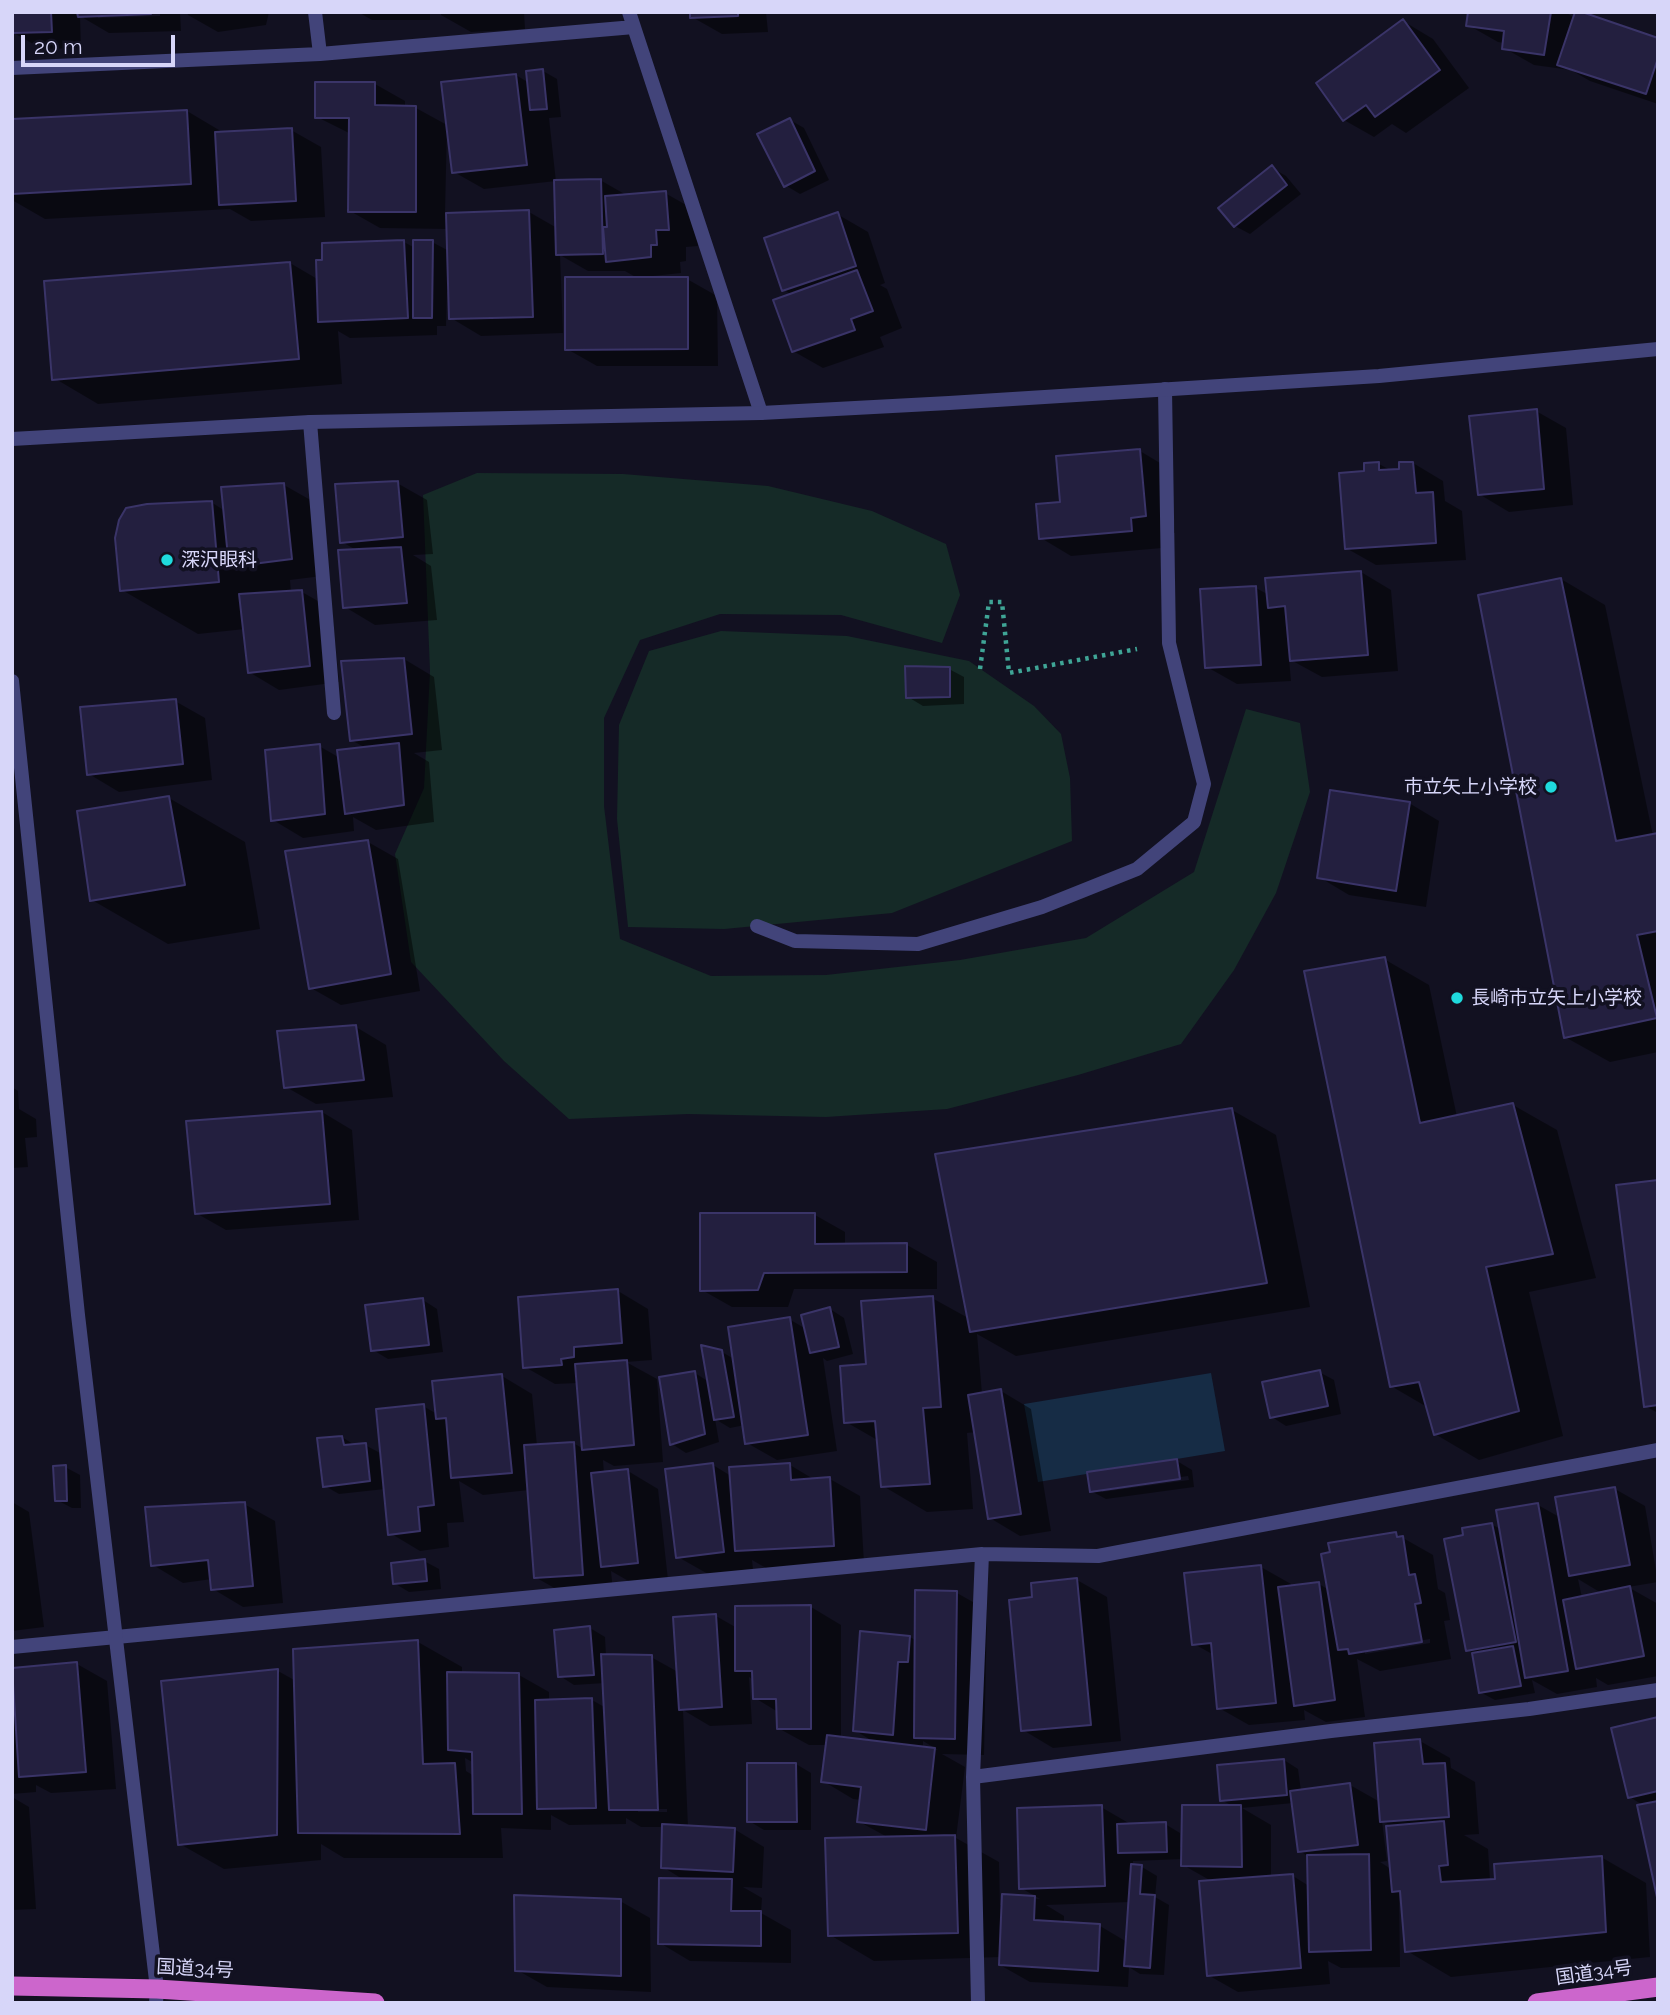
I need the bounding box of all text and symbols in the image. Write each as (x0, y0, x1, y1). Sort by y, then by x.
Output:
scale bar (24, 21, 178, 65)
text: 20 m (34, 34, 82, 59)
place label: 深沢眼科 (181, 549, 257, 571)
marker: 深沢眼科 (159, 552, 175, 568)
place label: 市立矢上小学校 (1404, 776, 1537, 798)
marker: 市立矢上小学校 (1543, 779, 1559, 795)
place label: 長崎市立矢上小学校 (1471, 987, 1642, 1009)
marker: 長崎市立矢上小学校 (1449, 990, 1465, 1006)
street label: 国道34号 (156, 1956, 234, 1982)
street label: 国道34号 (1554, 1956, 1634, 1990)

